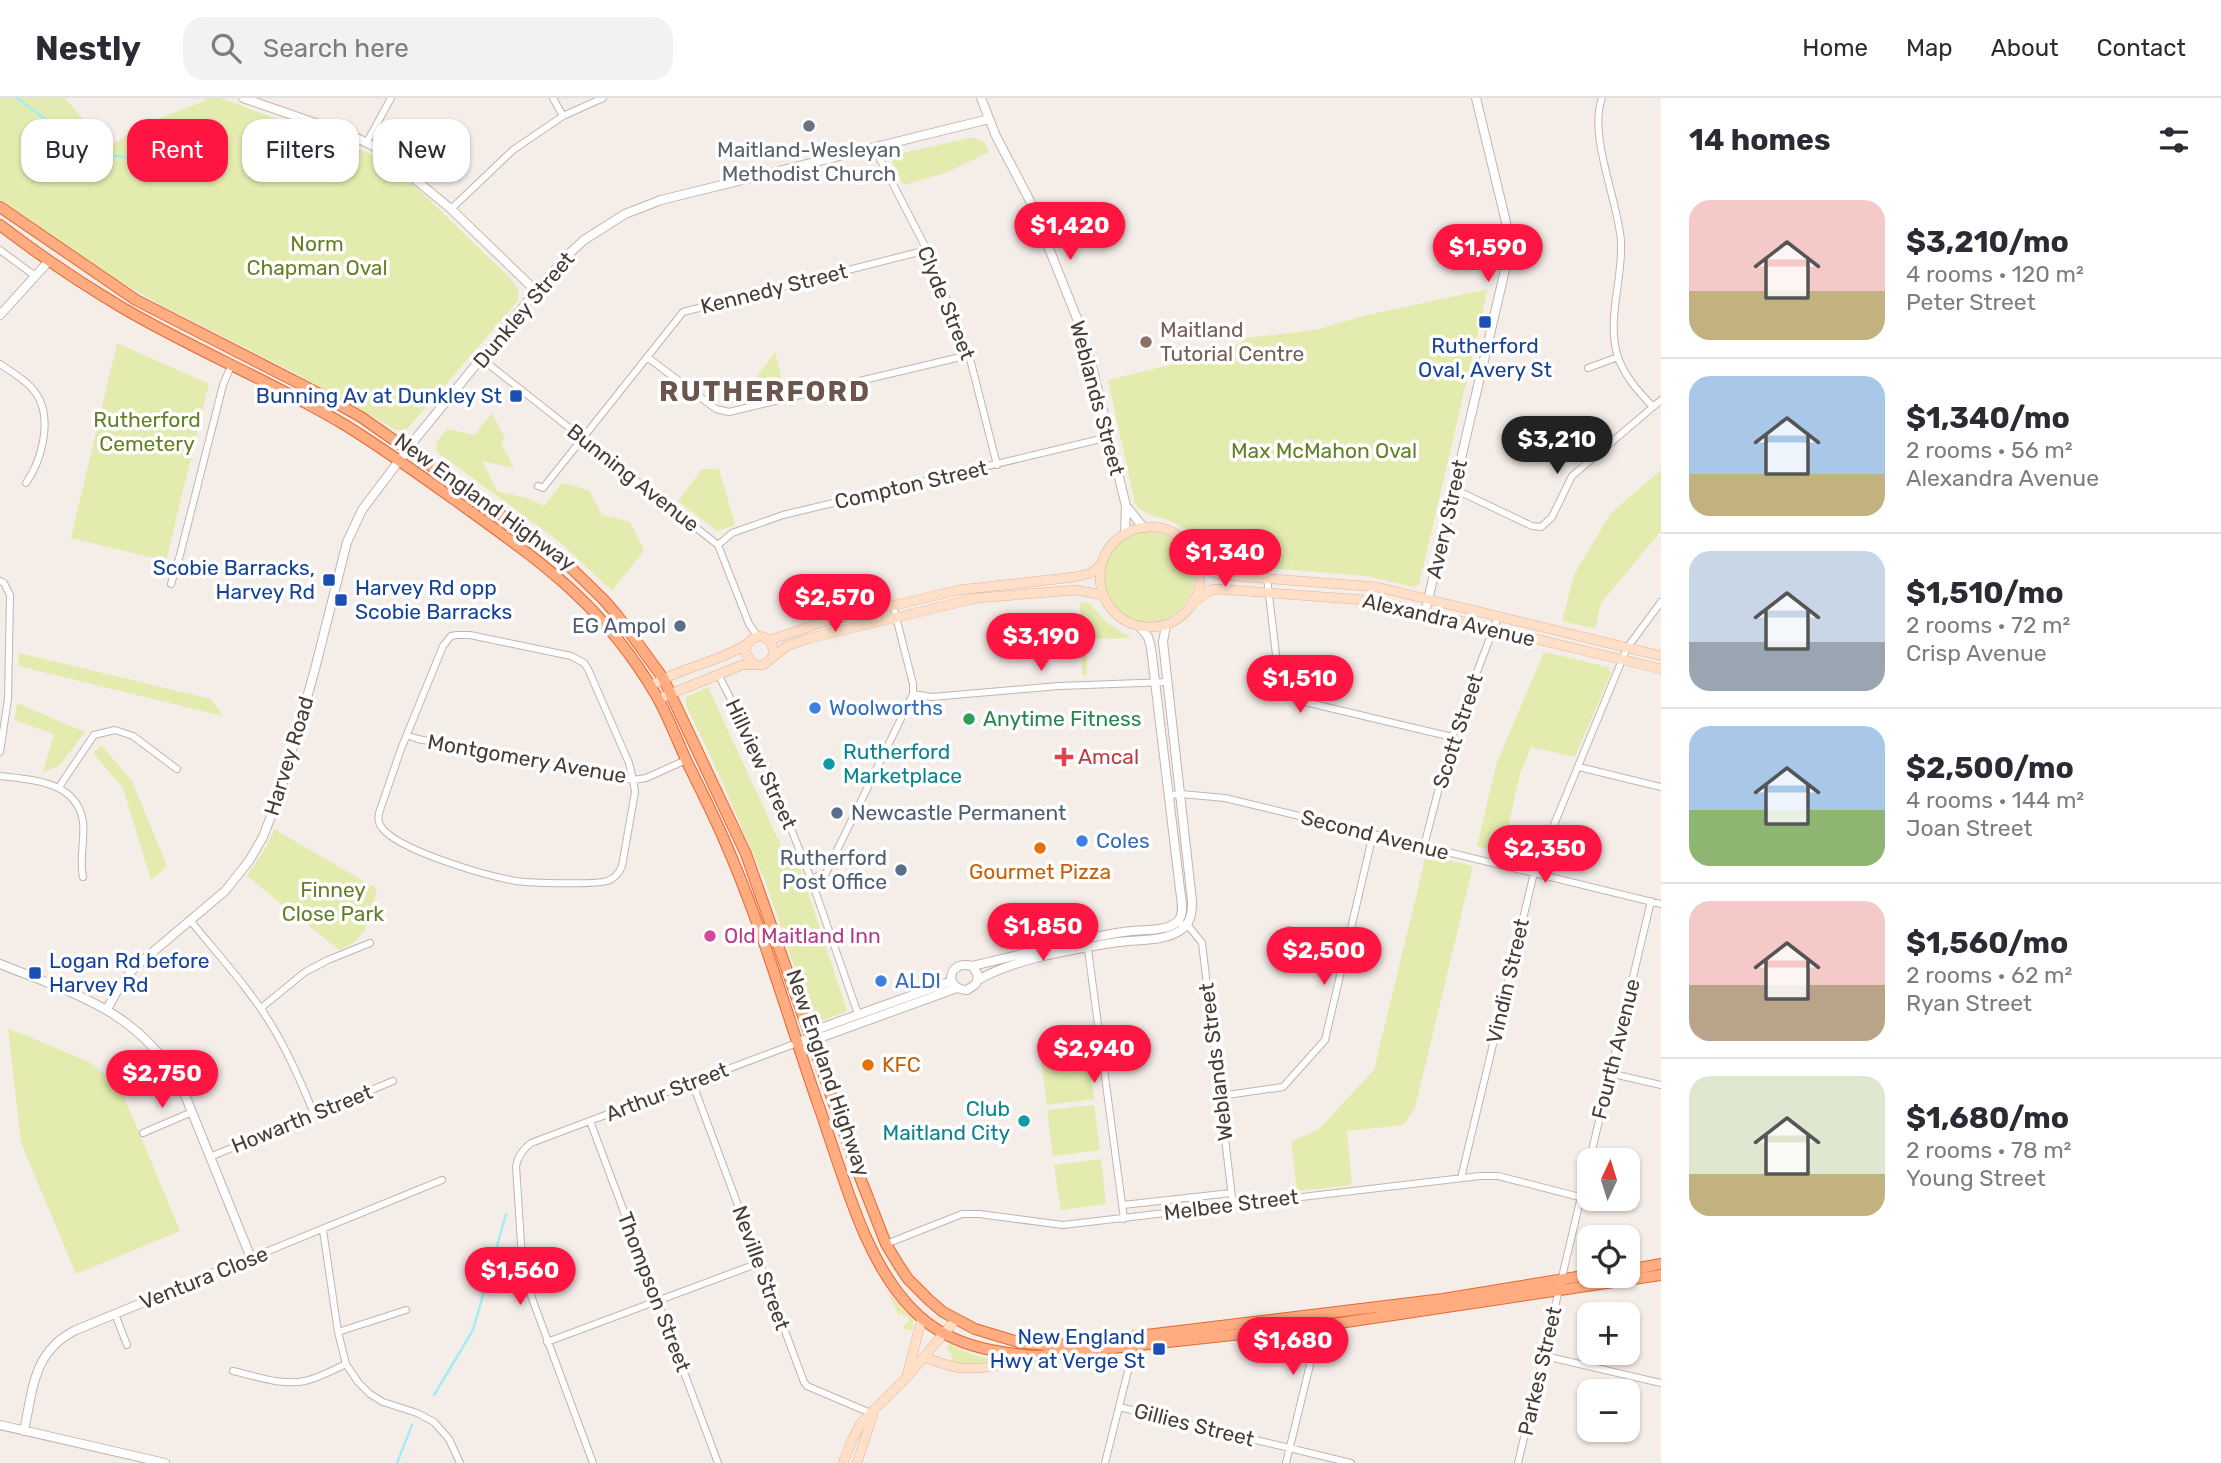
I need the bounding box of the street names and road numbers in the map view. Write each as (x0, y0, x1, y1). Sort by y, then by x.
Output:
street label: Clyde Street (912, 242, 981, 363)
street label: Dunkley Street (468, 246, 579, 373)
street label: Kennedy Street (698, 258, 850, 319)
street label: Weblands Street (1065, 318, 1130, 478)
street label: Bunning Avenue (562, 418, 704, 537)
street label: New England Highway (390, 428, 581, 576)
street label: Compton Street (832, 455, 990, 514)
street label: Avery Street (1421, 457, 1472, 581)
street label: Alexandra Avenue (1360, 588, 1538, 652)
street label: Scott Street (1427, 670, 1488, 791)
street label: Harvey Road (259, 693, 318, 818)
street label: Hillview Street (720, 695, 803, 833)
street label: Montgomery Avenue (426, 729, 629, 788)
street label: Second Avenue (1298, 804, 1452, 865)
street label: Vindin Street (1481, 916, 1534, 1046)
street label: New England Highway (781, 966, 876, 1180)
street label: Fourth Avenue (1586, 976, 1645, 1122)
street label: Weblands Street (1193, 982, 1238, 1143)
street label: Arthur Street (602, 1057, 732, 1126)
street label: Howarth Street (228, 1079, 376, 1158)
street label: Melbee Street (1162, 1184, 1300, 1225)
street label: Neville Street (727, 1202, 796, 1333)
street label: Thompson Street (612, 1208, 696, 1375)
street label: Ventura Close (136, 1240, 272, 1315)
street label: Parkes Street (1513, 1304, 1566, 1438)
street label: Gillies Street (1131, 1398, 1257, 1452)

